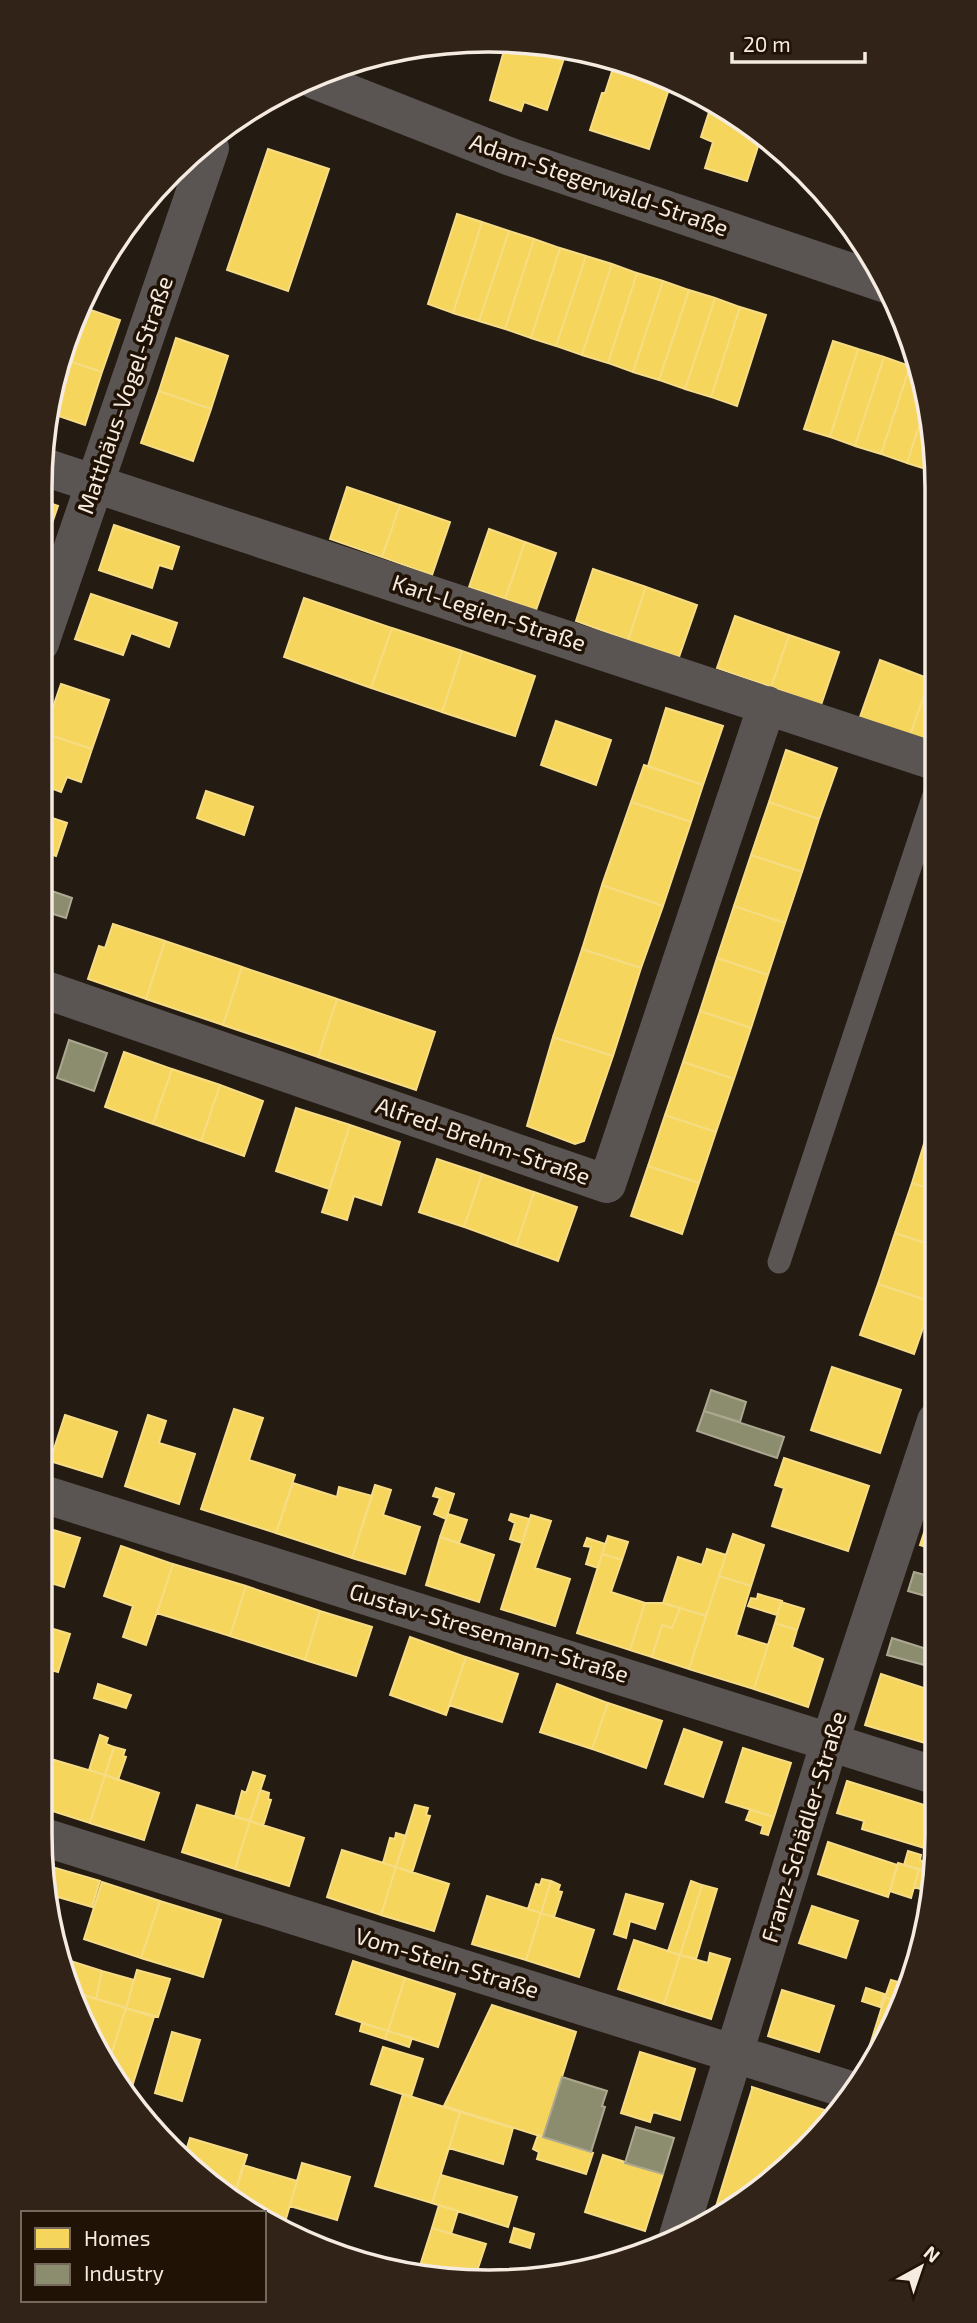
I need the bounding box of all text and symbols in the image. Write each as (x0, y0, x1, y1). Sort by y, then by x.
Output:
scale bar (732, 21, 865, 65)
text: 20 m (743, 31, 791, 56)
street label: Adam-Stegerwald-Straße (466, 127, 732, 241)
street label: Matthäus-Vogel-Straße (70, 272, 178, 517)
street label: Karl-Legien-Straße (389, 568, 590, 657)
street label: Alfred-Brehm-Straße (372, 1090, 594, 1190)
street label: Gustav-Stresemann-Straße (346, 1576, 632, 1688)
street label: Franz-Schädler-Straße (754, 1708, 852, 1946)
street label: Vom-Stein-Straße (352, 1921, 543, 2003)
legend (21, 2211, 266, 2302)
text: Homes (84, 2225, 150, 2250)
north arrow (886, 2232, 956, 2302)
text: N (920, 2240, 945, 2267)
text: Industry (84, 2260, 164, 2285)

